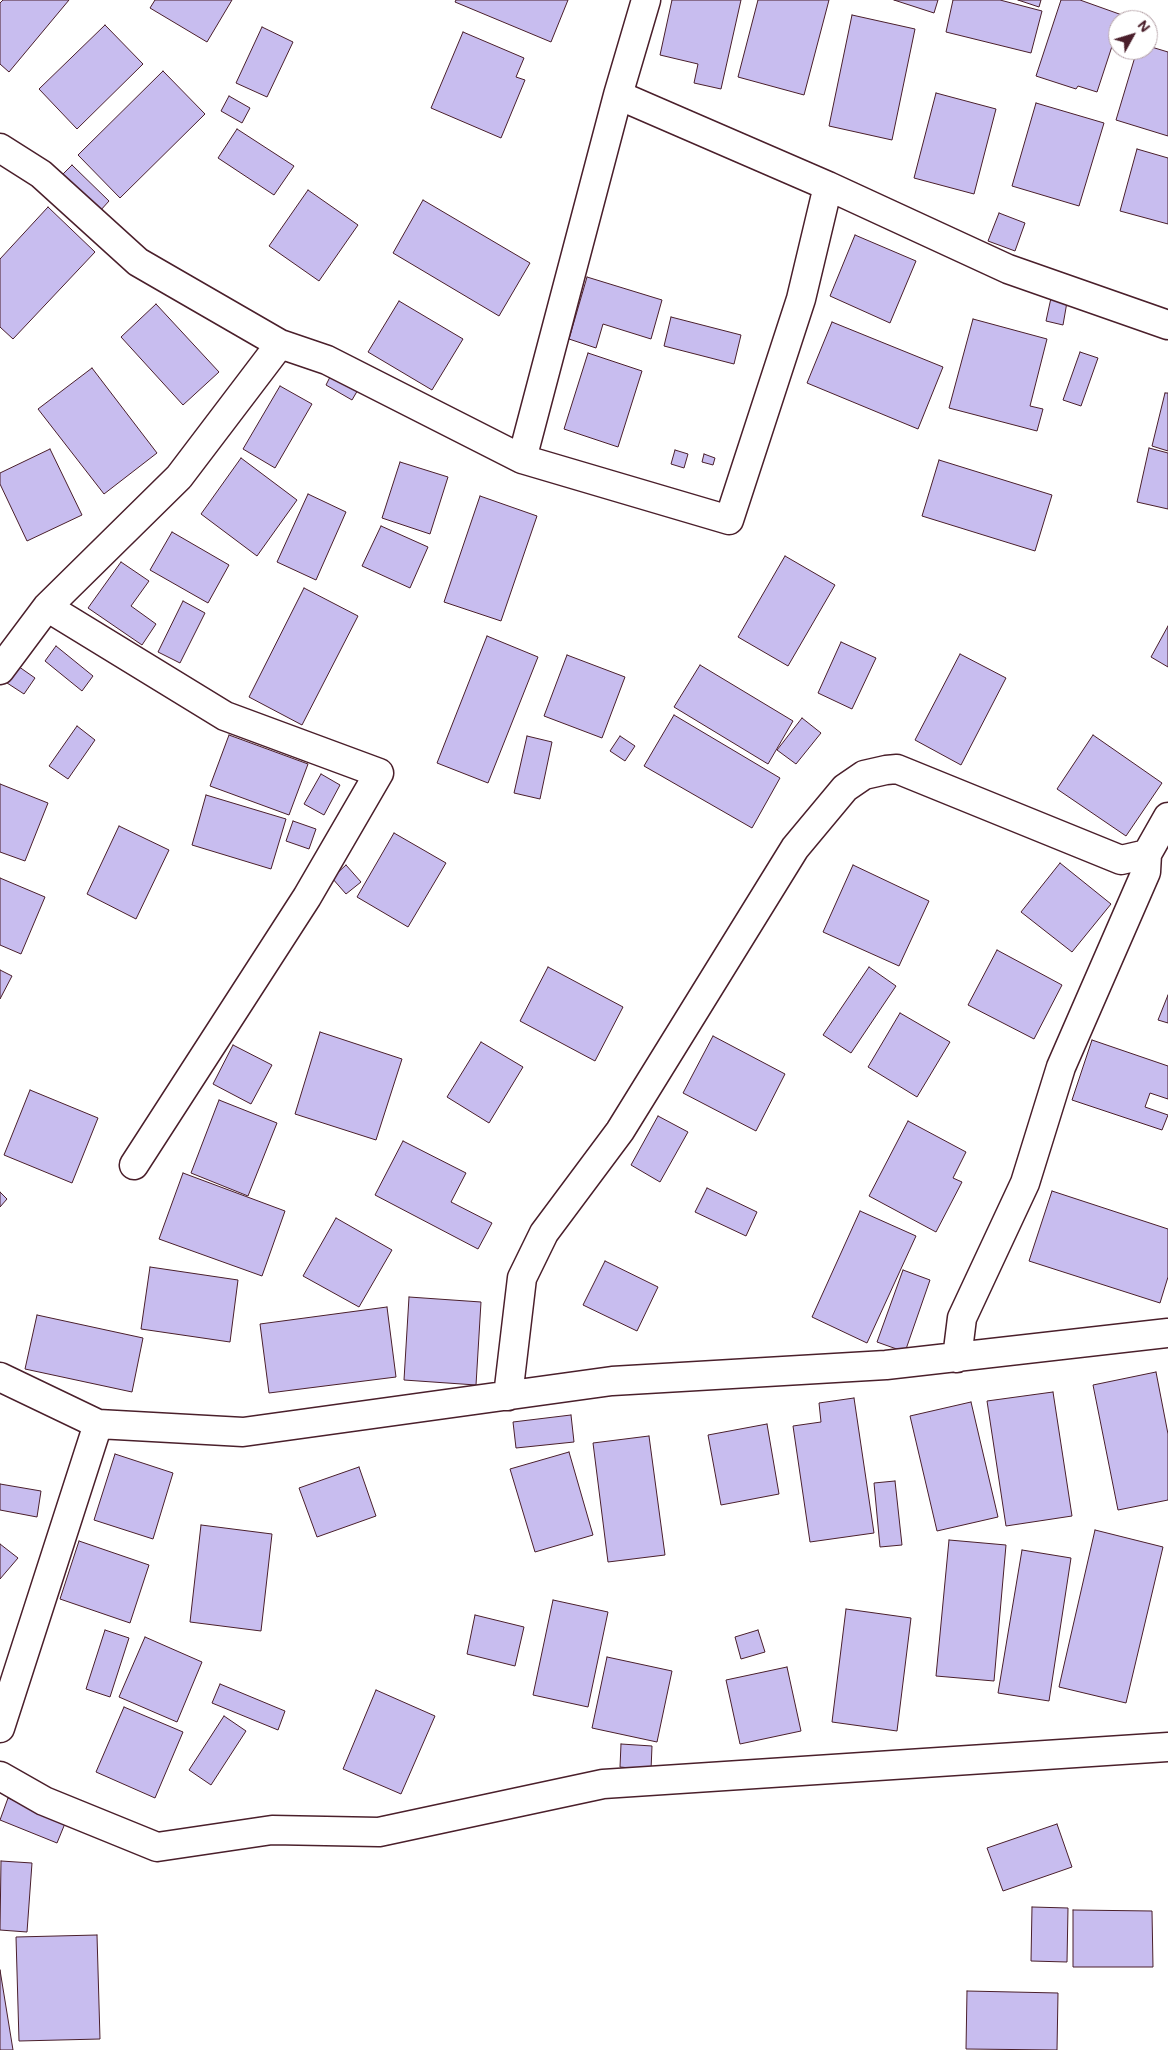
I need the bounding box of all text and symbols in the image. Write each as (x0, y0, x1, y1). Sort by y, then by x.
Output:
north arrow (1108, 10, 1158, 60)
text: N (1134, 16, 1155, 36)

